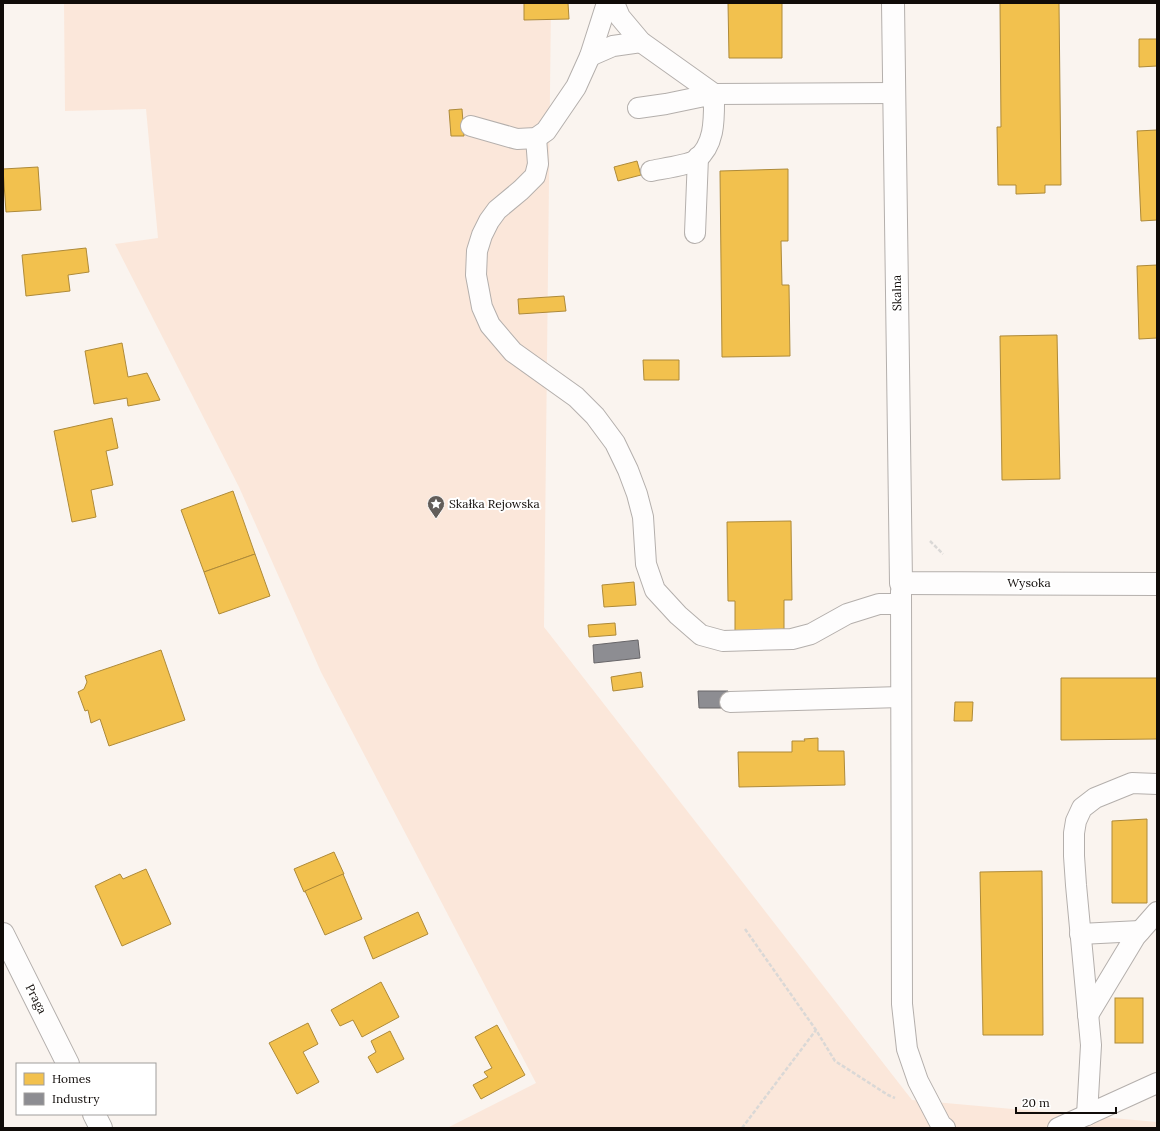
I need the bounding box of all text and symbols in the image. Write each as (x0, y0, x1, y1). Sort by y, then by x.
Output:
street label: Skalna (889, 275, 904, 311)
place icon: Skałka Rejowska (426, 494, 446, 519)
place label: Skałka Rejowska (449, 496, 540, 511)
street label: Wysoka (1007, 575, 1051, 590)
street label: Praga (23, 981, 50, 1016)
legend (16, 1063, 156, 1115)
text: Homes (52, 1071, 91, 1086)
scale bar (1016, 1089, 1116, 1115)
text: Industry (52, 1091, 100, 1106)
text: 20 m (1022, 1095, 1050, 1110)

